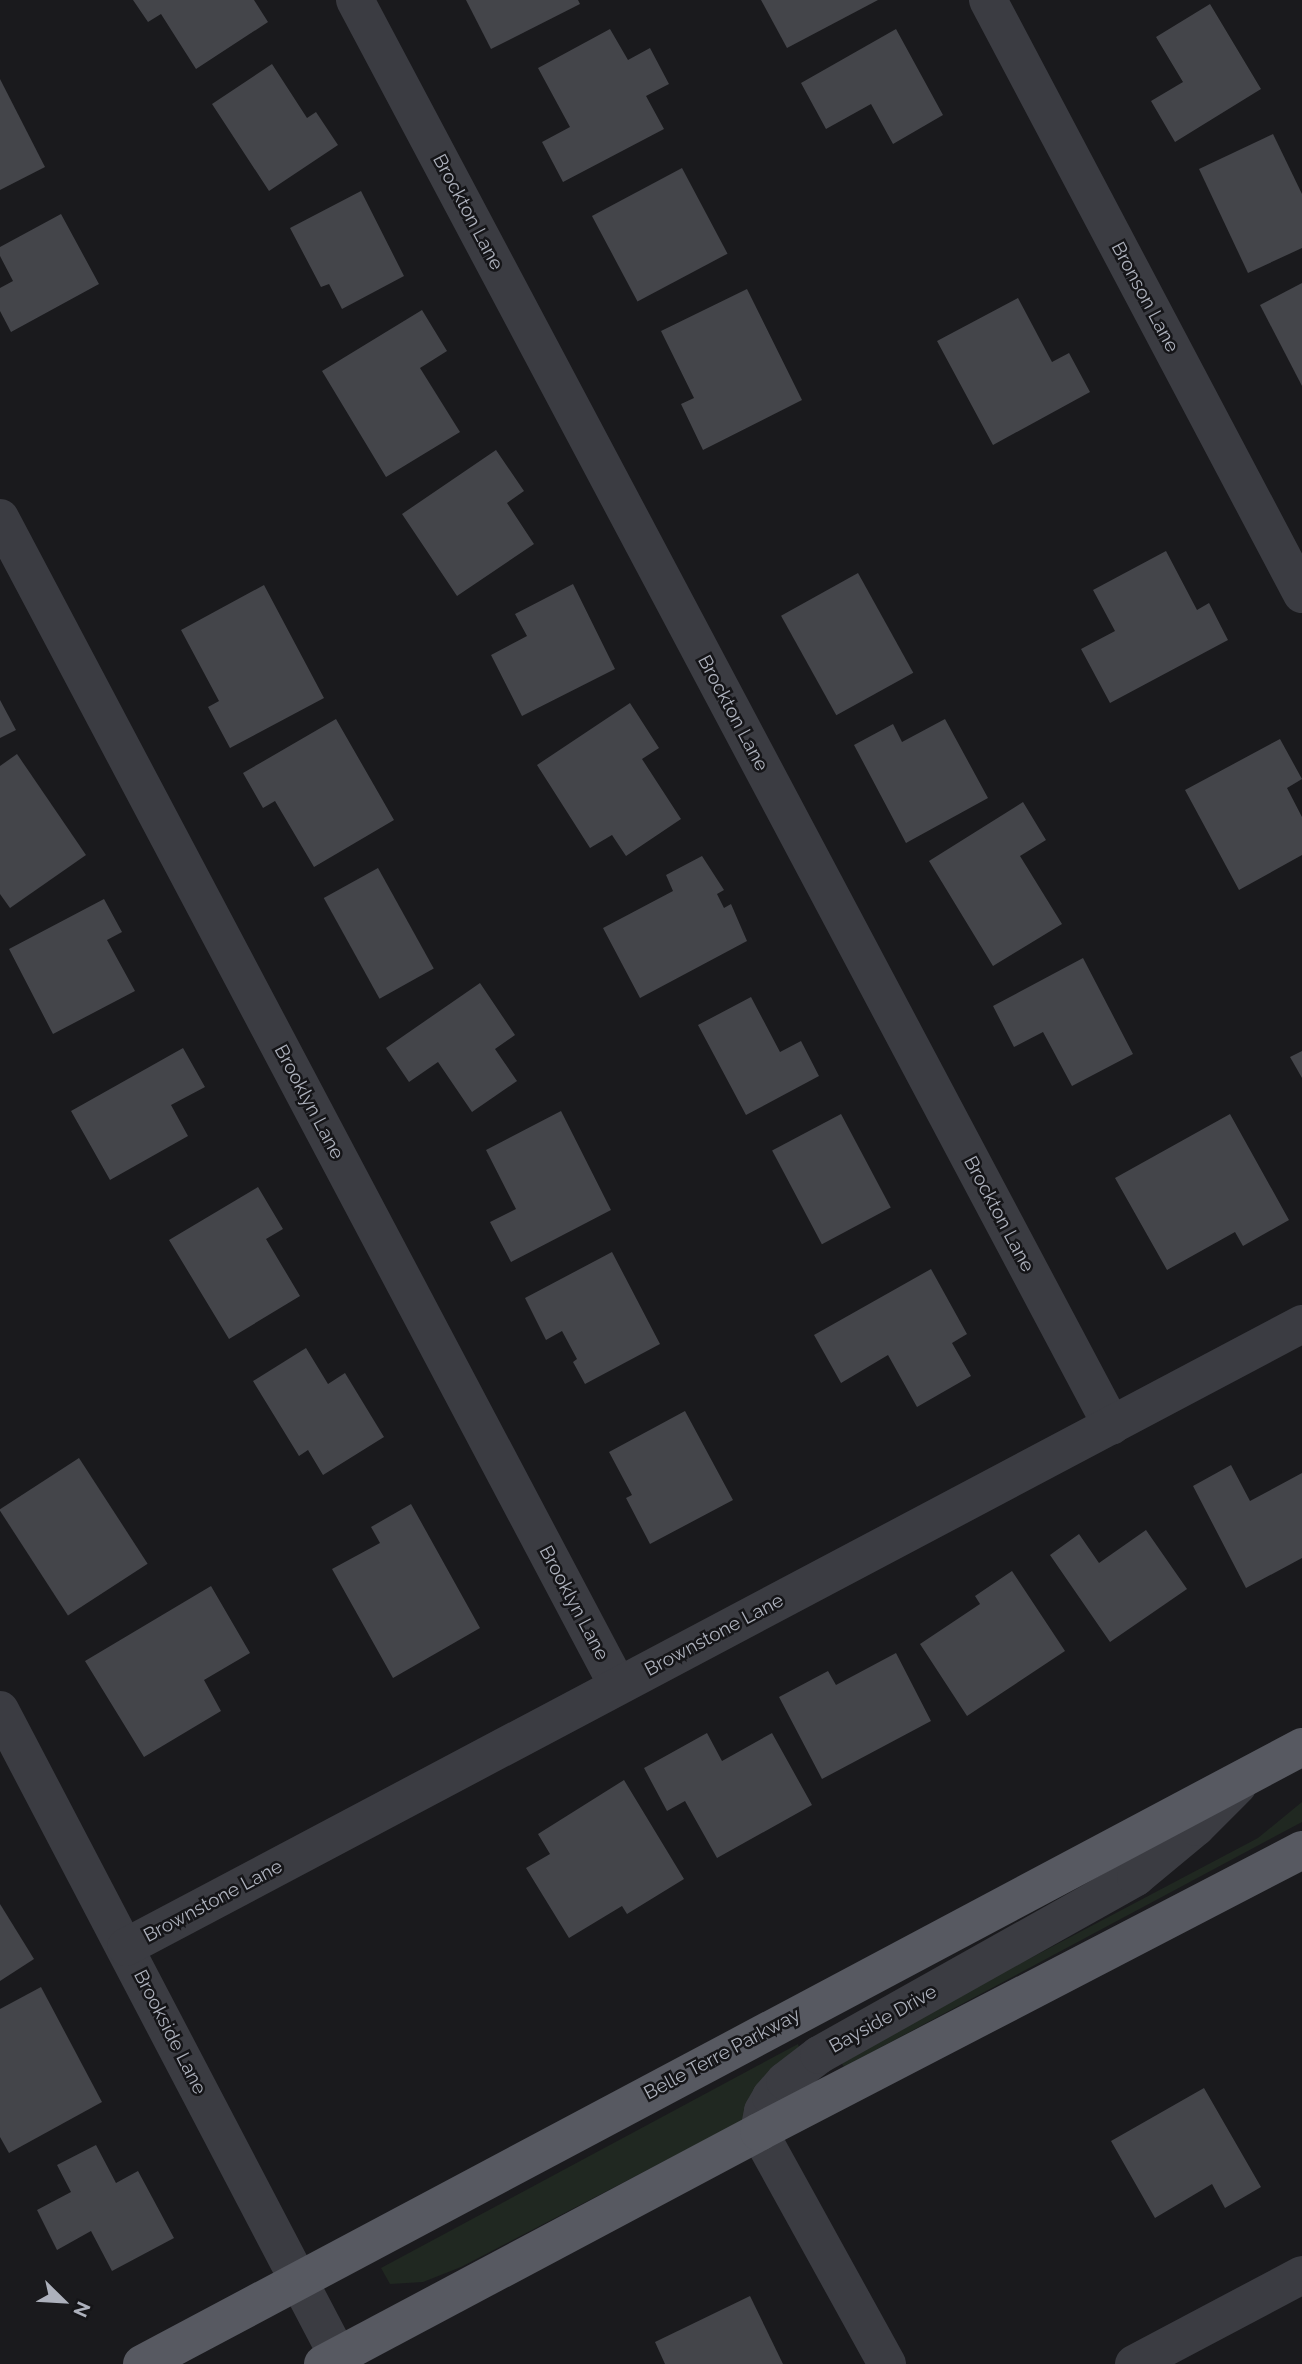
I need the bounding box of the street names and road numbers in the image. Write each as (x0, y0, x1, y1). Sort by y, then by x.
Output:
street label: Brockton Lane (428, 150, 508, 274)
street label: Bronson Lane (1106, 238, 1184, 356)
street label: Brockton Lane (693, 651, 773, 775)
street label: Brooklyn Lane (269, 1041, 349, 1163)
street label: Brockton Lane (959, 1152, 1039, 1276)
street label: Brooklyn Lane (534, 1542, 614, 1664)
street label: Brownstone Lane (641, 1589, 787, 1681)
street label: Brownstone Lane (140, 1855, 286, 1947)
street label: Brookside Lane (129, 1966, 211, 2098)
street label: Bayside Drive (825, 1980, 941, 2058)
street label: Belle Terre Parkway (640, 2003, 804, 2105)

